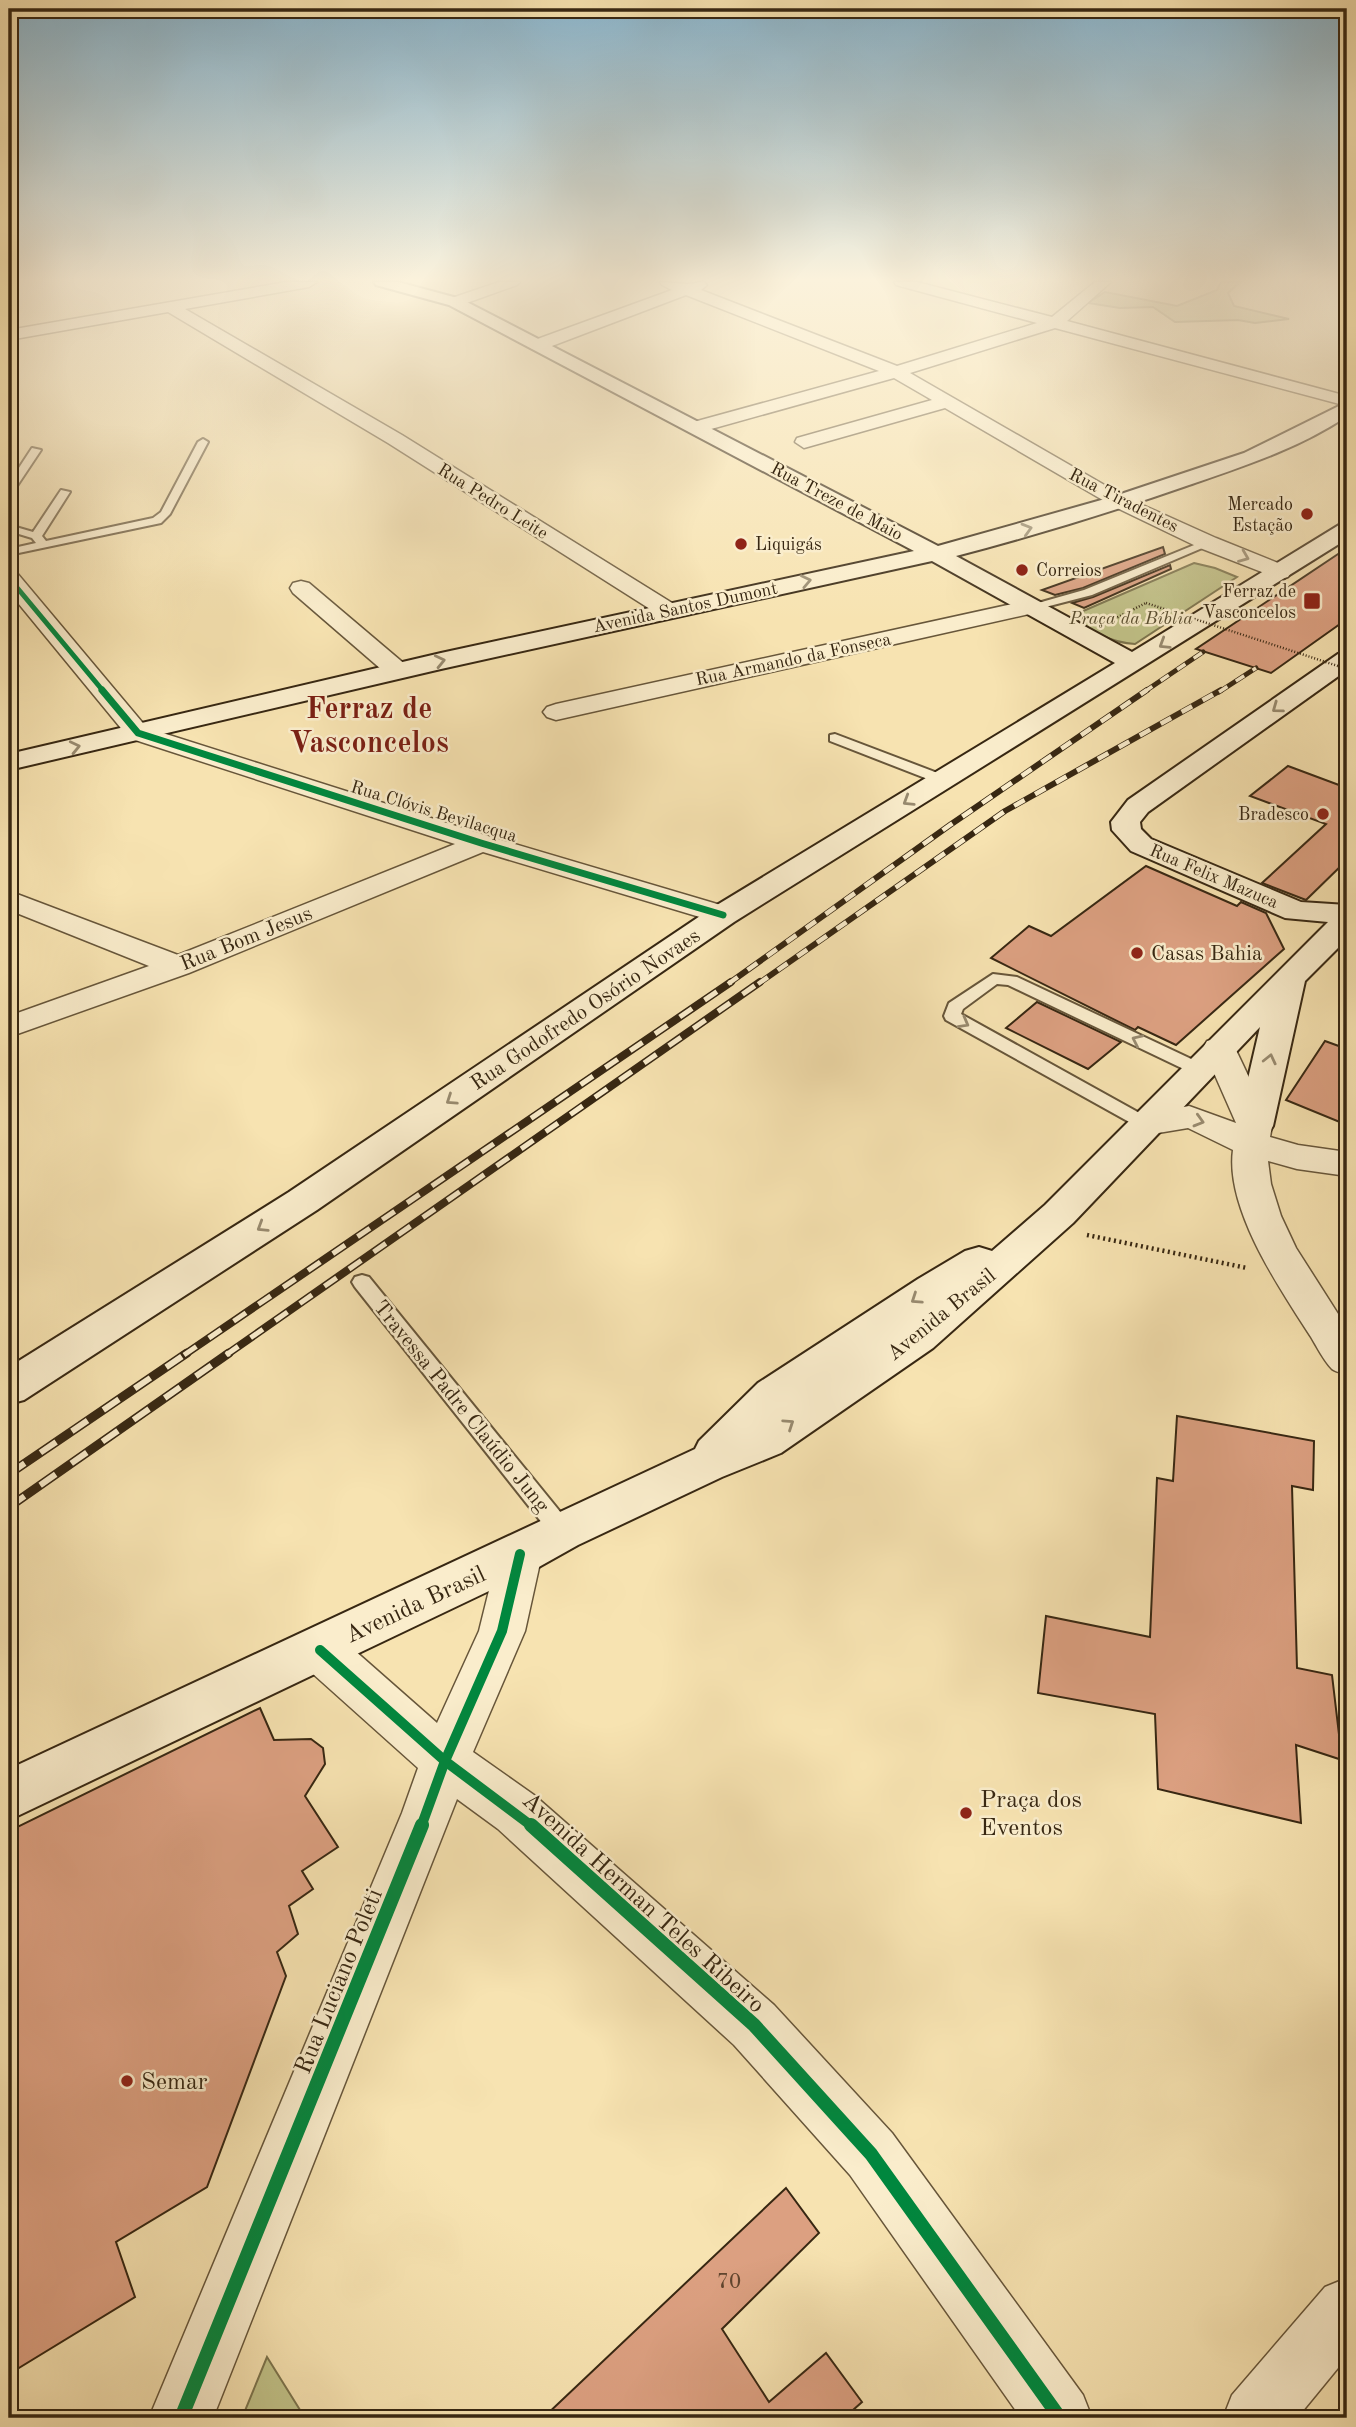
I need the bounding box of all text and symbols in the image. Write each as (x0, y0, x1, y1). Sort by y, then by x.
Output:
street label: Rua Treze de Maio (768, 460, 906, 544)
street label: Rua Pedro Leite (434, 461, 551, 543)
street label: Rua Tiradentes (1066, 466, 1181, 536)
place label: Mercado Estação (1227, 496, 1293, 535)
marker: Mercado Estação (1299, 506, 1315, 522)
one-way arrow (1021, 522, 1033, 537)
marker: Liquigás (733, 536, 749, 552)
place label: Liquigás (755, 536, 822, 554)
one-way arrow (1237, 549, 1249, 563)
marker: Correios (1014, 562, 1030, 578)
place label: Correios (1036, 562, 1102, 580)
one-way arrow (800, 575, 812, 590)
street label: Avenida Santos Dumont (591, 580, 779, 636)
place label: Ferraz de Vasconcelos (1203, 583, 1296, 622)
marker: Ferraz de Vasconcelos (1302, 591, 1322, 611)
park label: Praça da Bíblia (1068, 610, 1193, 628)
street label: Rua Armando da Fonseca (694, 630, 893, 690)
one-way arrow (1159, 635, 1172, 648)
one-way arrow (434, 655, 446, 670)
district label: Ferraz de Vasconcelos (289, 695, 449, 759)
one-way arrow (1272, 700, 1285, 712)
one-way arrow (69, 741, 81, 756)
street label: Rua Clóvis Bevilacqua (348, 778, 519, 846)
one-way arrow (902, 793, 915, 806)
place label: Bradesco (1238, 806, 1309, 824)
marker: Bradesco (1315, 806, 1331, 822)
street label: Rua Felix Mazuca (1147, 842, 1281, 912)
street label: Rua Bom Jesus (178, 903, 316, 975)
street label: Rua Godofredo Osório Novaes (467, 925, 704, 1095)
place label: Casas Bahia (1151, 944, 1262, 965)
marker: Casas Bahia (1129, 945, 1145, 961)
one-way arrow (956, 1015, 969, 1028)
one-way arrow (1132, 1034, 1144, 1048)
one-way arrow (1261, 1053, 1276, 1065)
one-way arrow (446, 1092, 459, 1104)
one-way arrow (1193, 1112, 1205, 1127)
one-way arrow (257, 1219, 270, 1232)
street label: Avenida Brasil (884, 1265, 1000, 1365)
one-way arrow (911, 1291, 924, 1304)
street label: Travessa Padre Claúdio Jung (369, 1297, 553, 1517)
one-way arrow (781, 1420, 794, 1432)
street label: Avenida Brasil (342, 1563, 490, 1649)
street label: Avenida Herman Teles Ribeiro (517, 1789, 768, 2018)
place label: Praça dos Eventos (980, 1789, 1082, 1841)
marker: Praça dos Eventos (958, 1805, 974, 1821)
street label: Rua Luciano Poleti (292, 1886, 388, 2078)
place label: Semar (141, 2071, 208, 2095)
marker: Semar (119, 2073, 135, 2089)
house number: 70 (717, 2272, 741, 2293)

